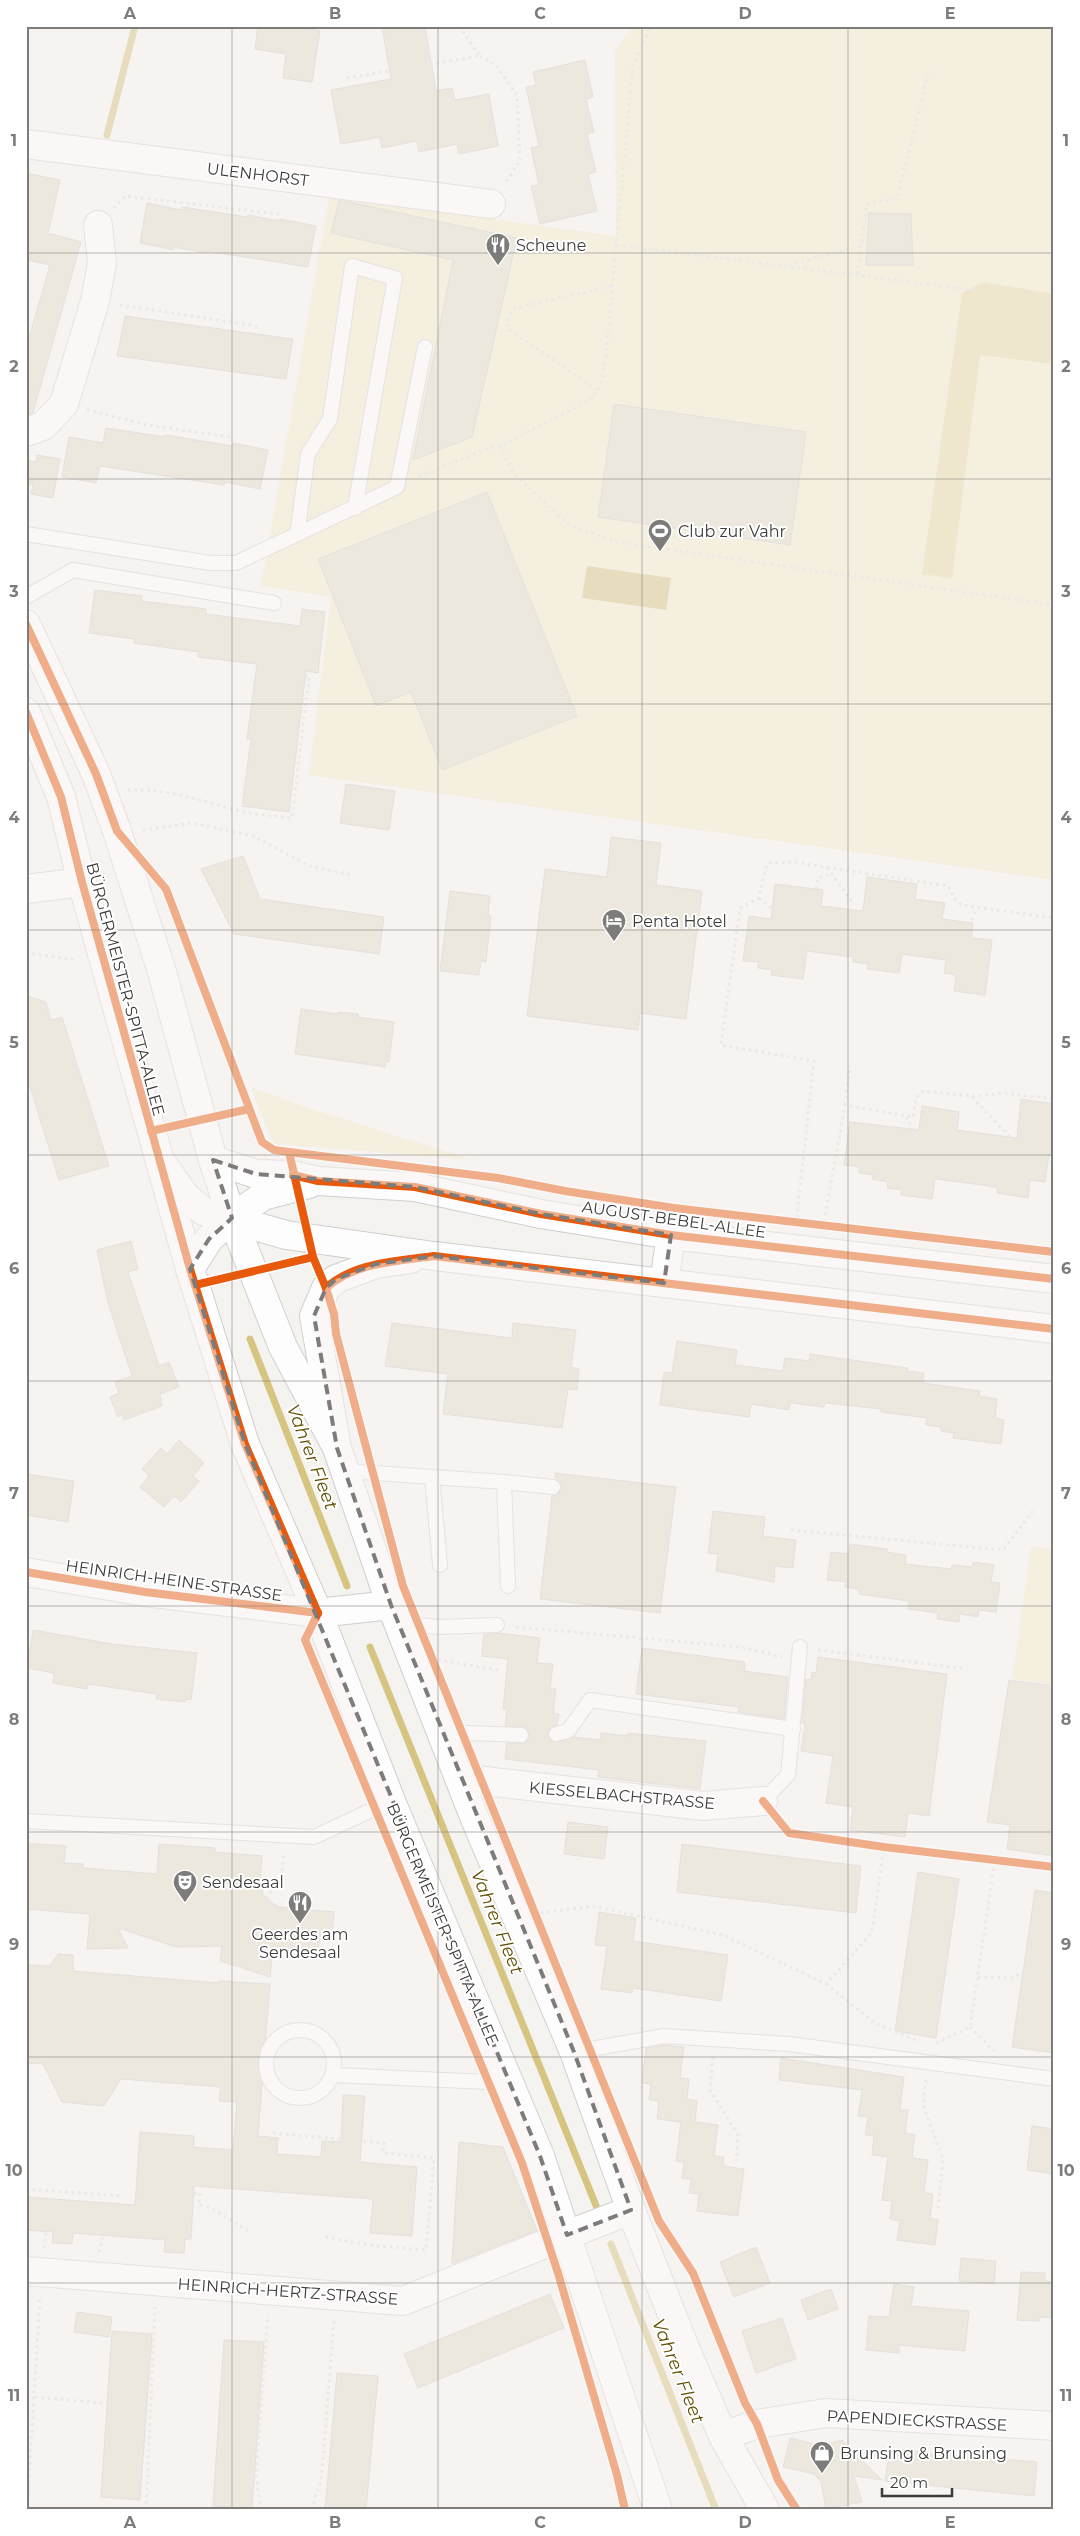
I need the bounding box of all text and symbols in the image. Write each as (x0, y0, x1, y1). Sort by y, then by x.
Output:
text: A (123, 4, 137, 23)
text: B (329, 4, 341, 23)
text: C (534, 4, 546, 23)
text: D (738, 4, 752, 23)
text: E (945, 4, 955, 23)
text: 1 (11, 131, 17, 150)
text: 1 (1063, 131, 1069, 150)
street label: ULENHORST (206, 159, 311, 190)
restaurant icon: Scheune (485, 232, 511, 266)
place label: Scheune (516, 236, 586, 255)
text: 2 (9, 357, 19, 376)
text: 2 (1061, 357, 1071, 376)
sports icon: Club zur Vahr (647, 518, 673, 552)
place label: Club zur Vahr (678, 522, 786, 541)
text: 3 (8, 582, 19, 601)
text: 3 (1060, 582, 1071, 601)
text: 4 (8, 808, 20, 827)
text: 4 (1060, 808, 1072, 827)
street label: BÜRGERMEISTER-SPITTA-ALLEE (82, 860, 170, 1118)
hotel icon: Penta Hotel (601, 908, 627, 942)
place label: Penta Hotel (632, 912, 727, 931)
text: 5 (9, 1033, 19, 1052)
text: 5 (1061, 1033, 1071, 1052)
street label: AUGUST-BEBEL-ALLEE (581, 1197, 767, 1242)
text: 6 (9, 1259, 19, 1278)
text: 6 (1061, 1259, 1071, 1278)
water label: Vahrer Fleet (282, 1401, 342, 1513)
text: 7 (9, 1484, 19, 1503)
text: 7 (1061, 1484, 1071, 1503)
street label: HEINRICH-HEINE-STRASSE (64, 1556, 283, 1605)
text: 8 (9, 1710, 19, 1729)
text: 8 (1061, 1710, 1071, 1729)
street label: KIESSELBACHSTRASSE (528, 1778, 716, 1813)
street label: BÜRGERMEISTER-SPITTA-ALLEE (383, 1800, 503, 2048)
water label: Vahrer Fleet (466, 1866, 528, 1978)
theatre icon: Sendesaal (172, 1869, 198, 1903)
place label: Sendesaal (202, 1873, 284, 1892)
restaurant icon: Geerdes am Sendesaal (287, 1890, 313, 1924)
place label: Geerdes am Sendesaal (252, 1925, 348, 1962)
text: 9 (9, 1935, 19, 1954)
text: 9 (1061, 1935, 1071, 1954)
text: 10 (5, 2161, 23, 2180)
text: 10 (1057, 2161, 1075, 2180)
street label: HEINRICH-HERTZ-STRASSE (177, 2274, 399, 2309)
water label: Vahrer Fleet (647, 2315, 709, 2427)
text: 11 (8, 2386, 20, 2405)
text: 11 (1060, 2386, 1072, 2405)
street label: PAPENDIECKSTRASSE (826, 2406, 1008, 2435)
shop icon: Brunsing & Brunsing (809, 2440, 835, 2474)
place label: Brunsing & Brunsing (840, 2444, 1007, 2463)
scale bar (882, 2466, 952, 2498)
text: 20 m (890, 2473, 928, 2492)
text: A (123, 2513, 137, 2532)
text: B (329, 2513, 341, 2532)
text: C (534, 2513, 546, 2532)
text: D (738, 2513, 752, 2532)
text: E (945, 2513, 955, 2532)

